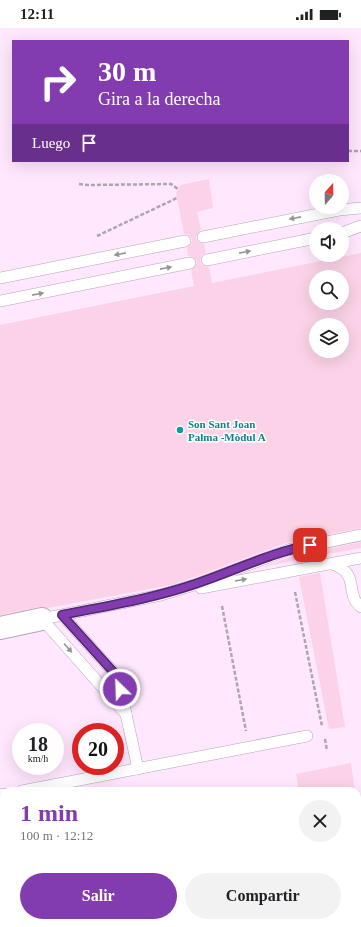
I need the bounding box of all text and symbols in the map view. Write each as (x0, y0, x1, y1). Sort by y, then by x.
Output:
text: 12:11 (20, 6, 54, 22)
icon: right (32, 56, 84, 108)
text: 30 m (98, 56, 156, 87)
text: Gira a la derecha (98, 89, 220, 109)
icon: arrive (78, 132, 100, 154)
text: Luego (32, 135, 70, 151)
north arrow (309, 174, 349, 214)
map controls (309, 174, 349, 358)
one-way arrow (289, 216, 301, 222)
button: sound (309, 222, 349, 262)
one-way arrow (239, 249, 252, 255)
one-way arrow (113, 251, 126, 257)
one-way arrow (160, 265, 172, 271)
button: search (309, 270, 349, 310)
one-way arrow (32, 290, 44, 296)
button: layers (309, 318, 349, 358)
place label: Son Sant Joan Palma -Mòdul A (188, 418, 266, 443)
marker: Son Sant Joan Palma -Mòdul A (175, 425, 185, 435)
pin (293, 528, 327, 562)
icon: arrive (299, 534, 321, 556)
one-way arrow (235, 577, 247, 583)
one-way arrow (63, 644, 72, 653)
position arrow (99, 668, 141, 710)
speed limit sign: 20 (72, 723, 124, 775)
text: 18 (28, 733, 48, 755)
text: km/h (28, 753, 48, 764)
text: 1 min (20, 800, 78, 826)
button: close (299, 800, 341, 842)
text: 100 m · 12:12 (20, 828, 93, 843)
button: Salir (20, 873, 177, 919)
button: Compartir (185, 873, 341, 919)

